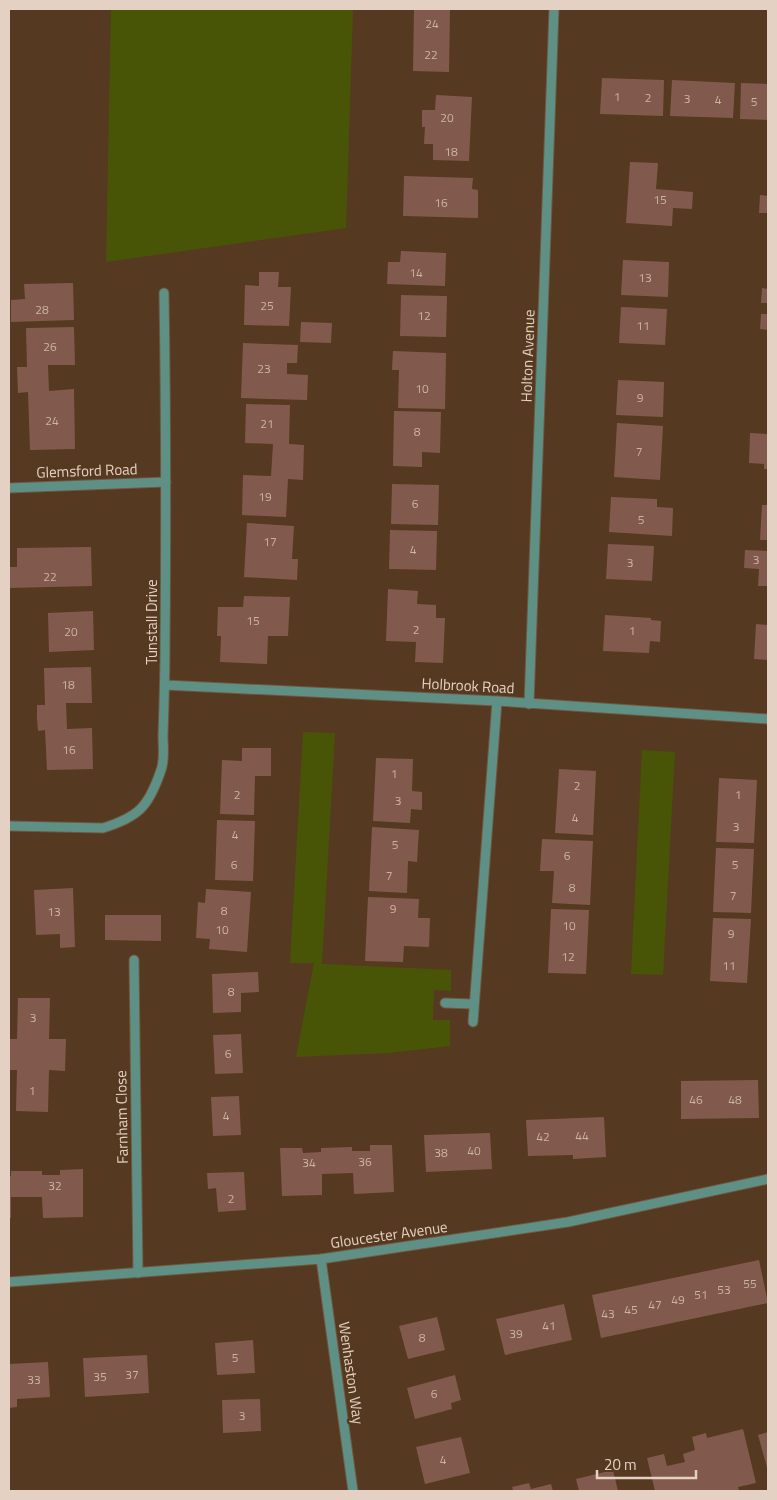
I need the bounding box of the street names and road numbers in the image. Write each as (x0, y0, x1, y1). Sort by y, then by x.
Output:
street label: Holton Avenue (514, 309, 541, 403)
street label: Glemsford Road (36, 457, 138, 484)
street label: Tunstall Drive (140, 579, 163, 665)
street label: Holbrook Road (421, 672, 515, 699)
street label: Farnham Close (109, 1070, 134, 1164)
street label: Gloucester Avenue (329, 1215, 449, 1254)
street label: Wenhaston Way (333, 1320, 370, 1426)

